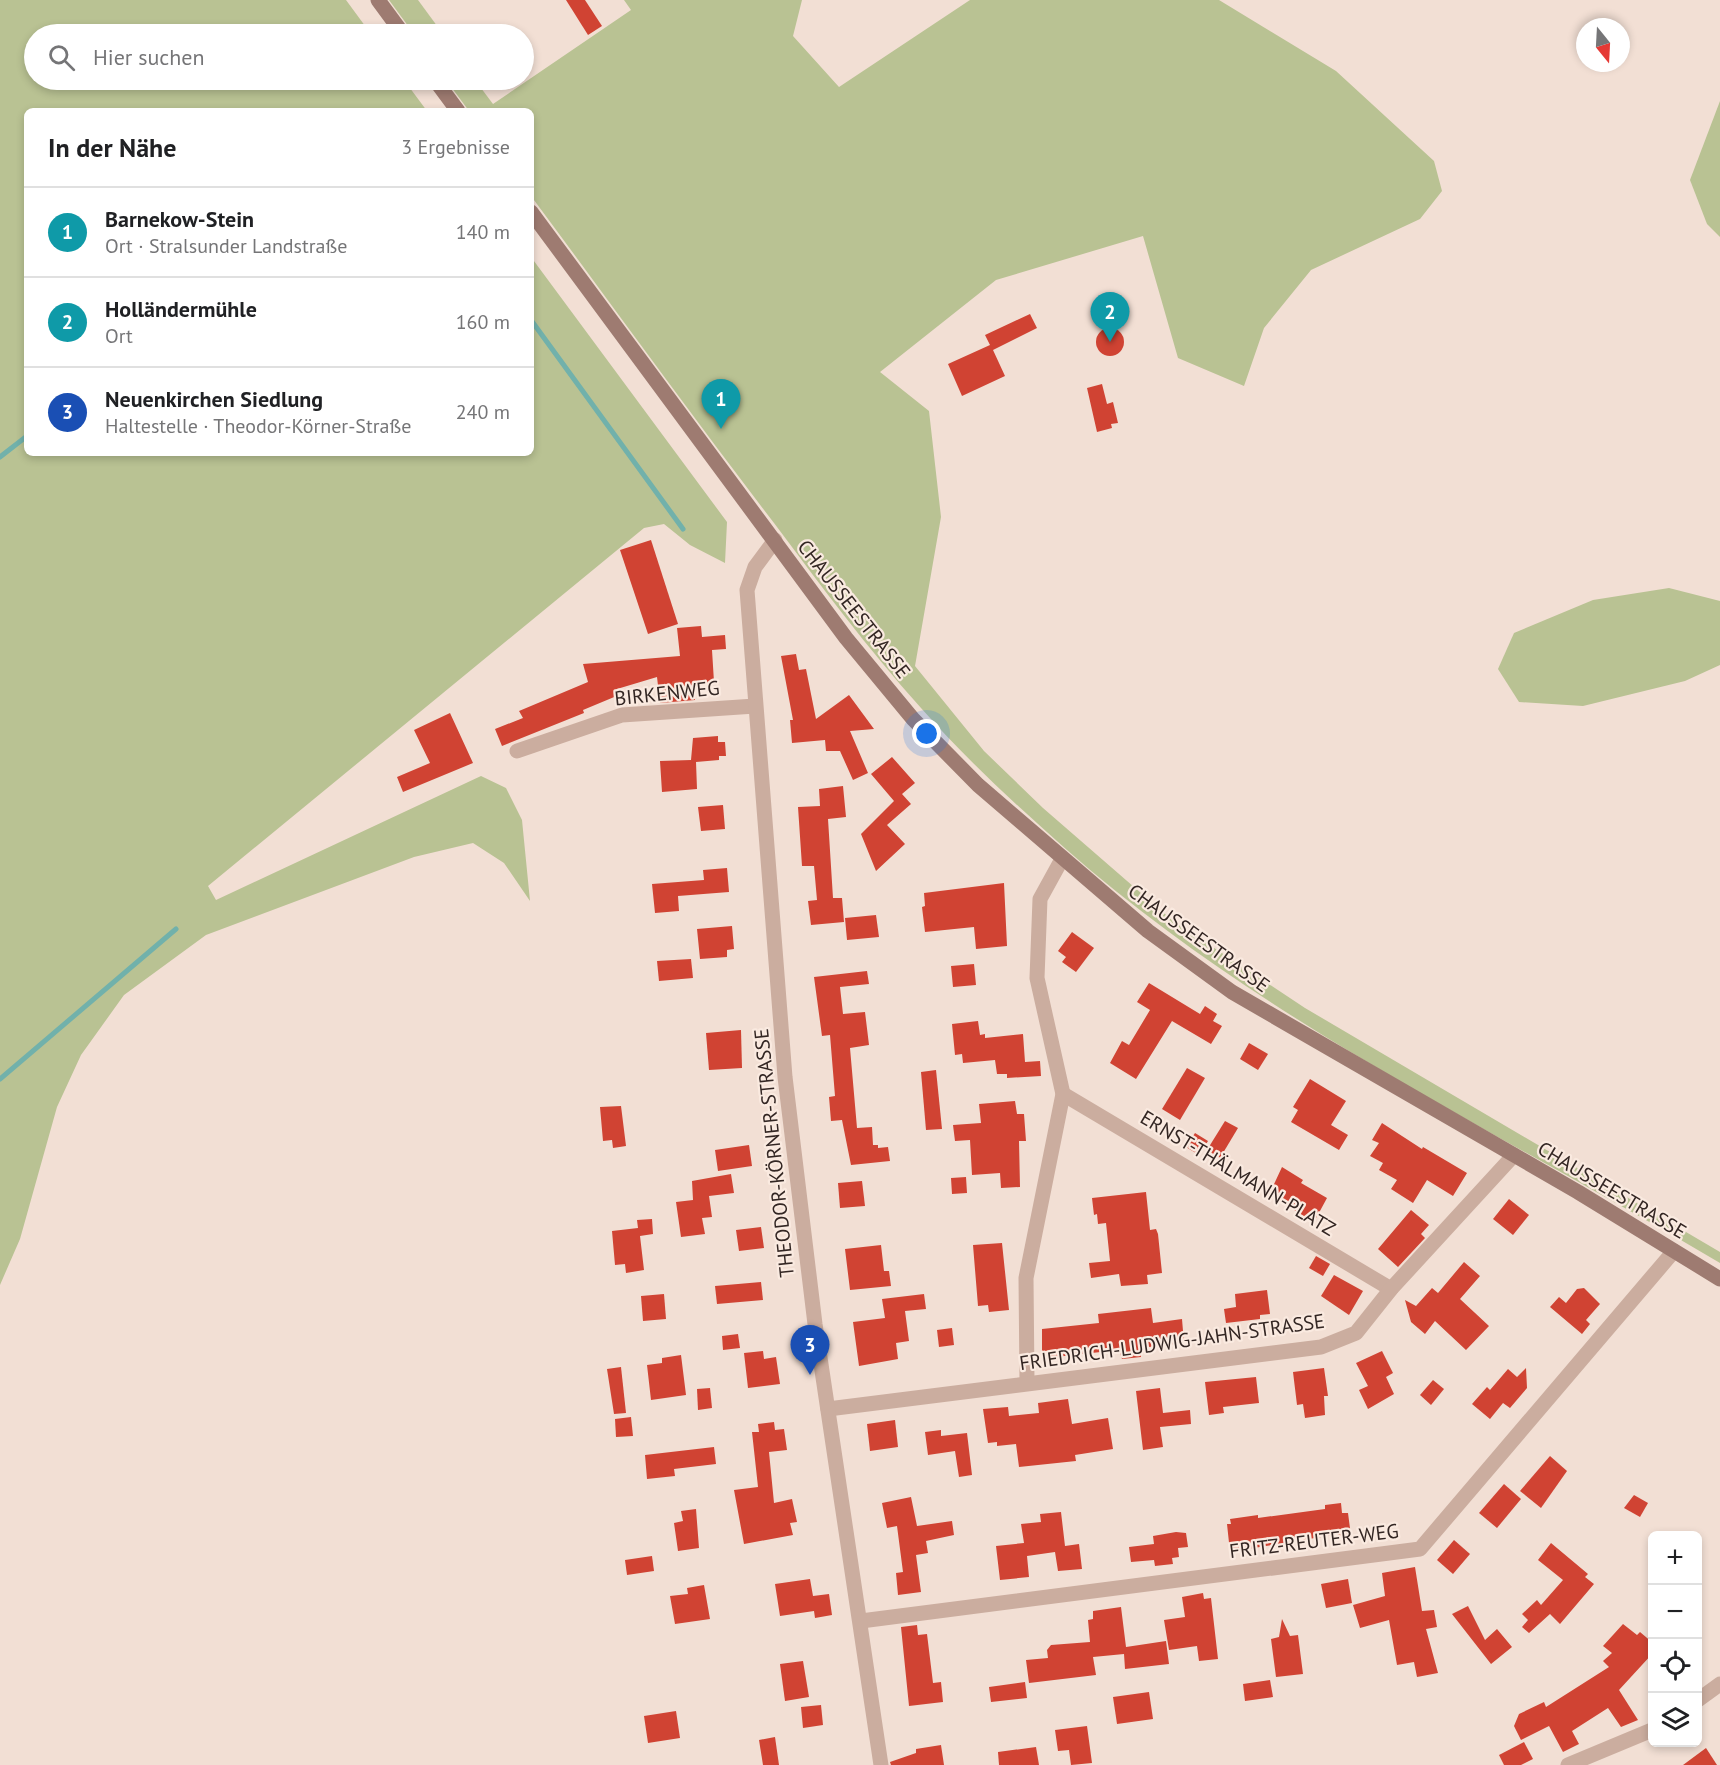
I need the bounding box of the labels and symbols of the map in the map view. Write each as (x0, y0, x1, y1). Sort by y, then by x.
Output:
north arrow (1576, 18, 1630, 72)
pin: 2 (1090, 292, 1130, 342)
pin: 1 (702, 380, 740, 429)
street label: CHAUSSEESTRASSE (792, 534, 916, 684)
street label: BIRKENWEG (613, 675, 721, 711)
your location (912, 719, 941, 748)
street label: CHAUSSEESTRASSE (1123, 878, 1275, 998)
street label: THEODOR-KÖRNER-STRASSE (748, 1027, 800, 1279)
street label: ERNST-THÄLMANN-PLATZ (1136, 1104, 1341, 1242)
street label: CHAUSSEESTRASSE (1533, 1135, 1691, 1245)
street label: FRIEDRICH-LUDWIG-JAHN-STRASSE (1018, 1308, 1326, 1376)
pin: 3 (790, 1326, 830, 1375)
street label: FRITZ-REUTER-WEG (1228, 1518, 1400, 1564)

